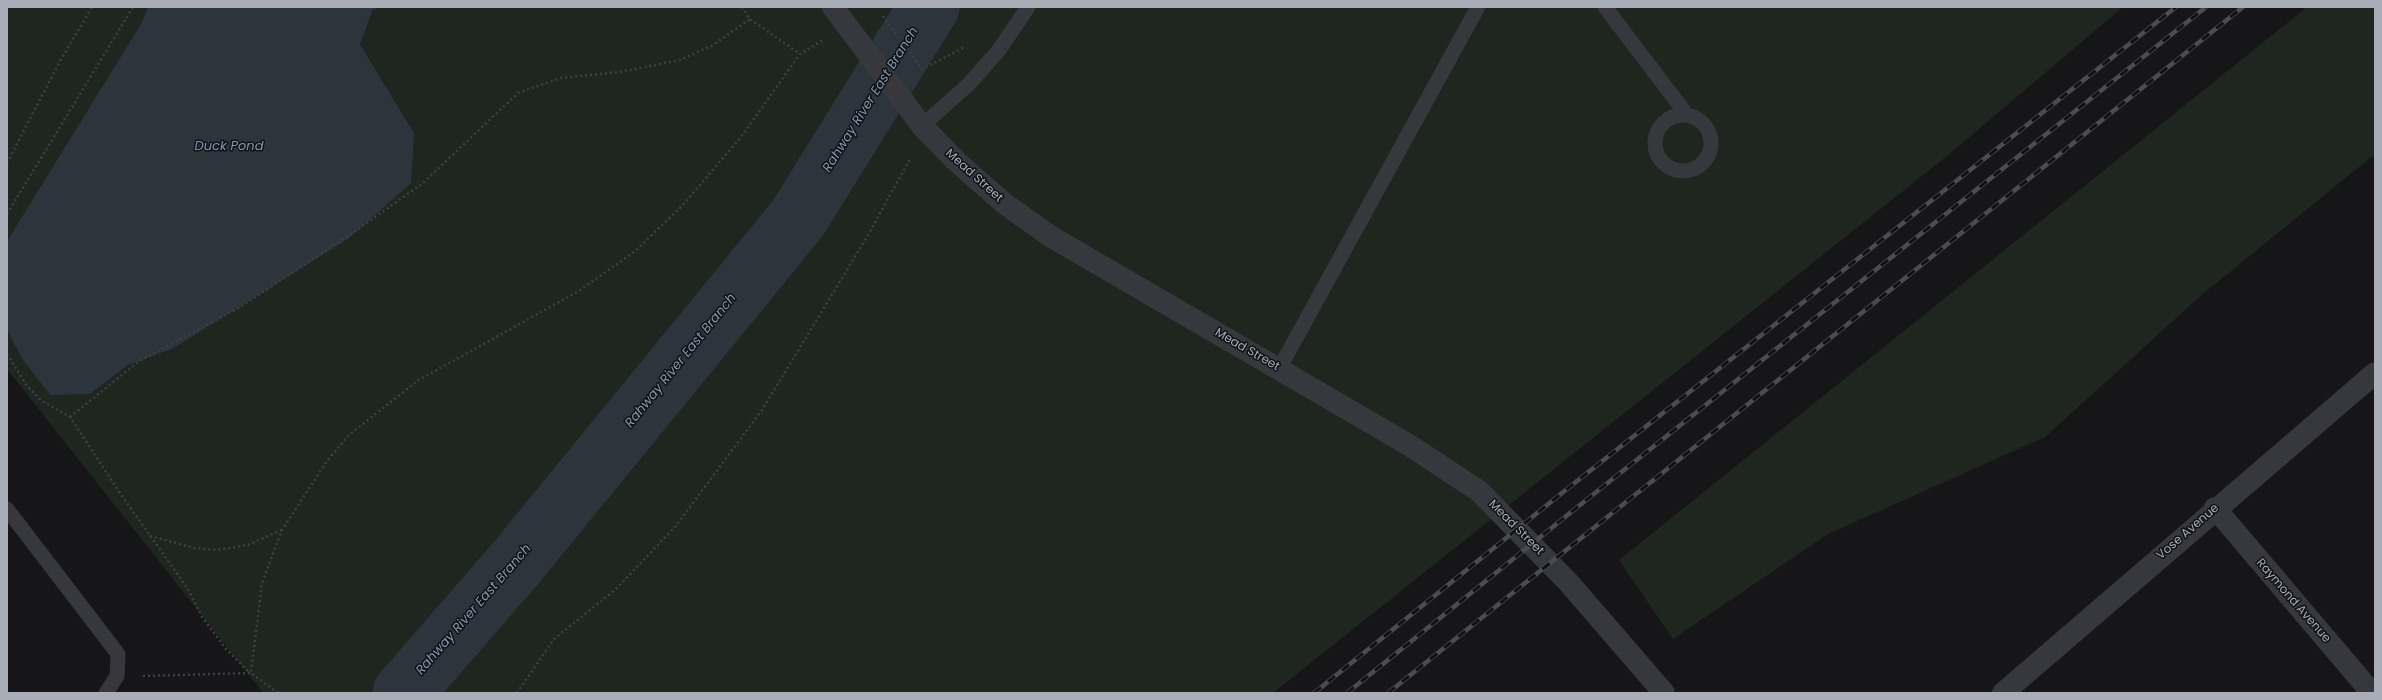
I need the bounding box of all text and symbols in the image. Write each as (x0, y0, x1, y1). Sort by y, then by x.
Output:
water label: Rahway River East Branch (820, 25, 922, 175)
water label: Duck Pond (195, 139, 263, 155)
street label: Mead Street (942, 146, 1006, 206)
water label: Rahway River East Branch (622, 291, 740, 431)
street label: Mead Street (1212, 326, 1282, 374)
street label: Mead Street (1485, 497, 1547, 559)
street label: Vose Avenue (2154, 501, 2222, 563)
water label: Rahway River East Branch (413, 542, 535, 678)
street label: Raymond Avenue (2253, 556, 2333, 646)

